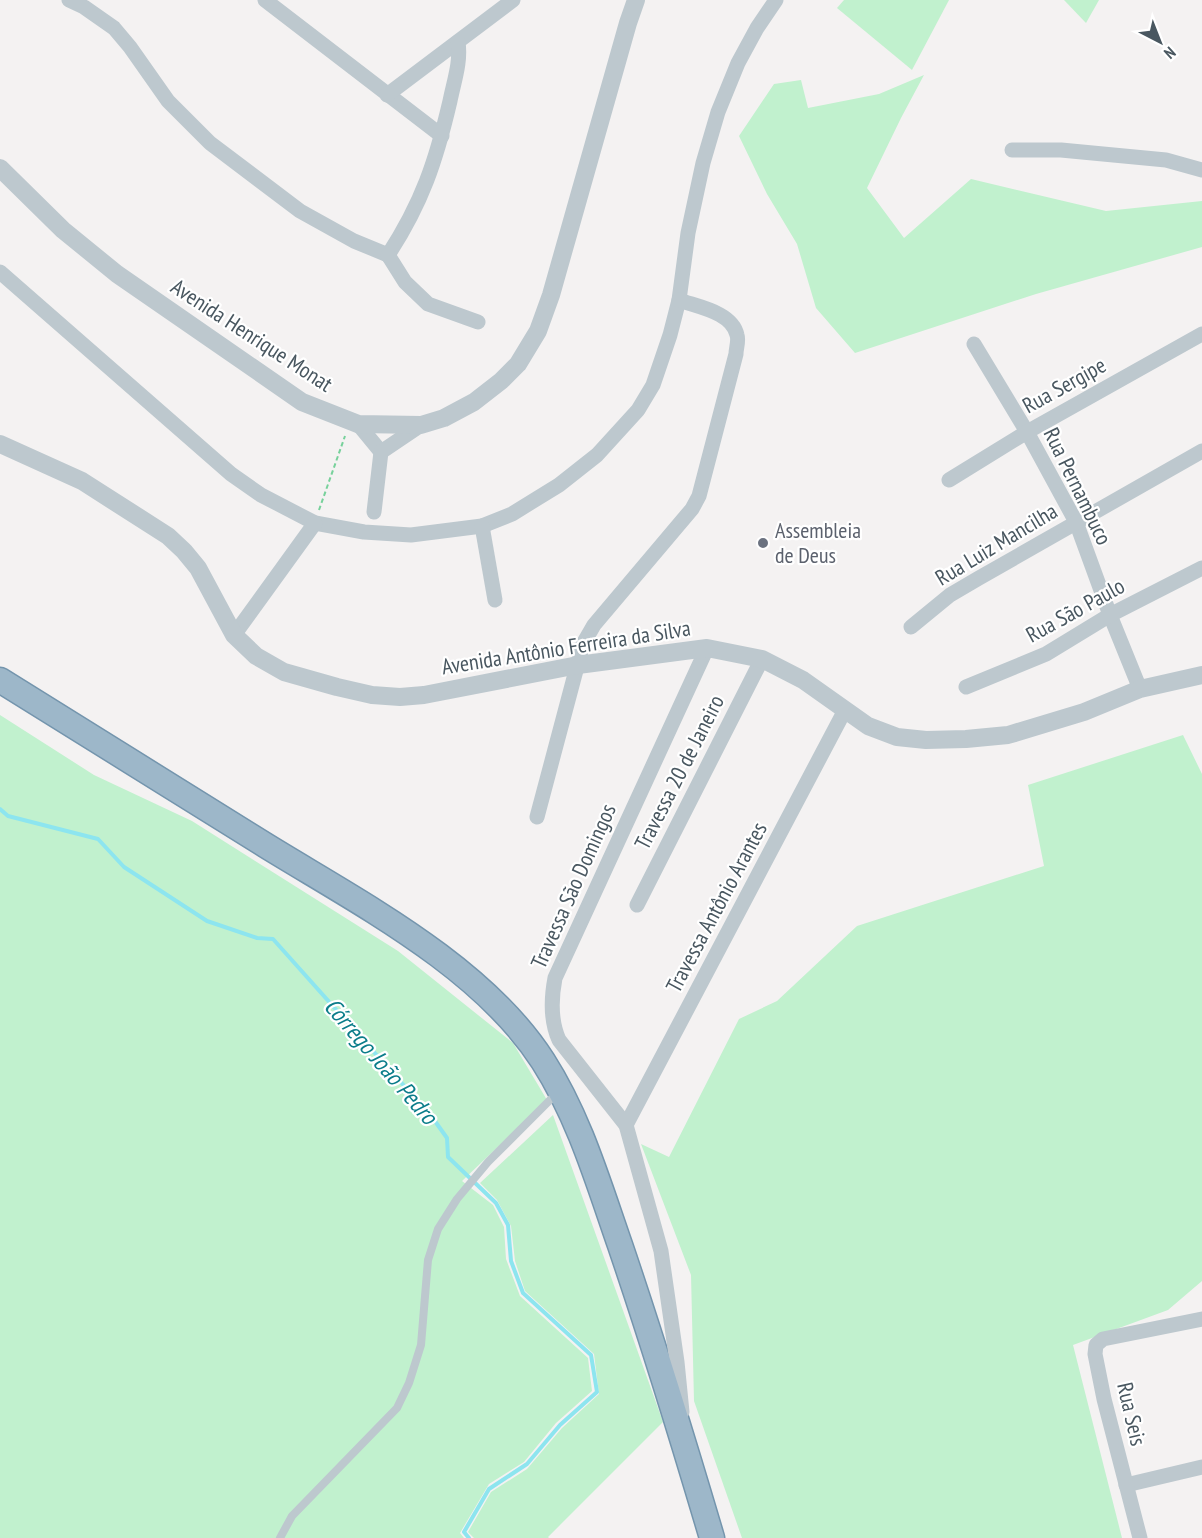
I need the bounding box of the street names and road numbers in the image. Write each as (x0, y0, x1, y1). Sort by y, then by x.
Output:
street label: Avenida Henrique Monat (166, 272, 338, 398)
street label: Rua Sergipe (1017, 351, 1111, 419)
street label: Rua Pernambuco (1038, 423, 1118, 549)
street label: Rua Luiz Mancilha (930, 497, 1062, 591)
street label: Rua São Paulo (1021, 572, 1129, 648)
street label: Avenida Antônio Ferreira da Silva (440, 614, 692, 680)
street label: Travessa 20 de Janeiro (628, 690, 730, 854)
street label: Travessa São Domingos (524, 799, 622, 973)
street label: Travessa Antônio Arantes (659, 817, 773, 997)
street label: Rua Seis (1111, 1380, 1153, 1448)

